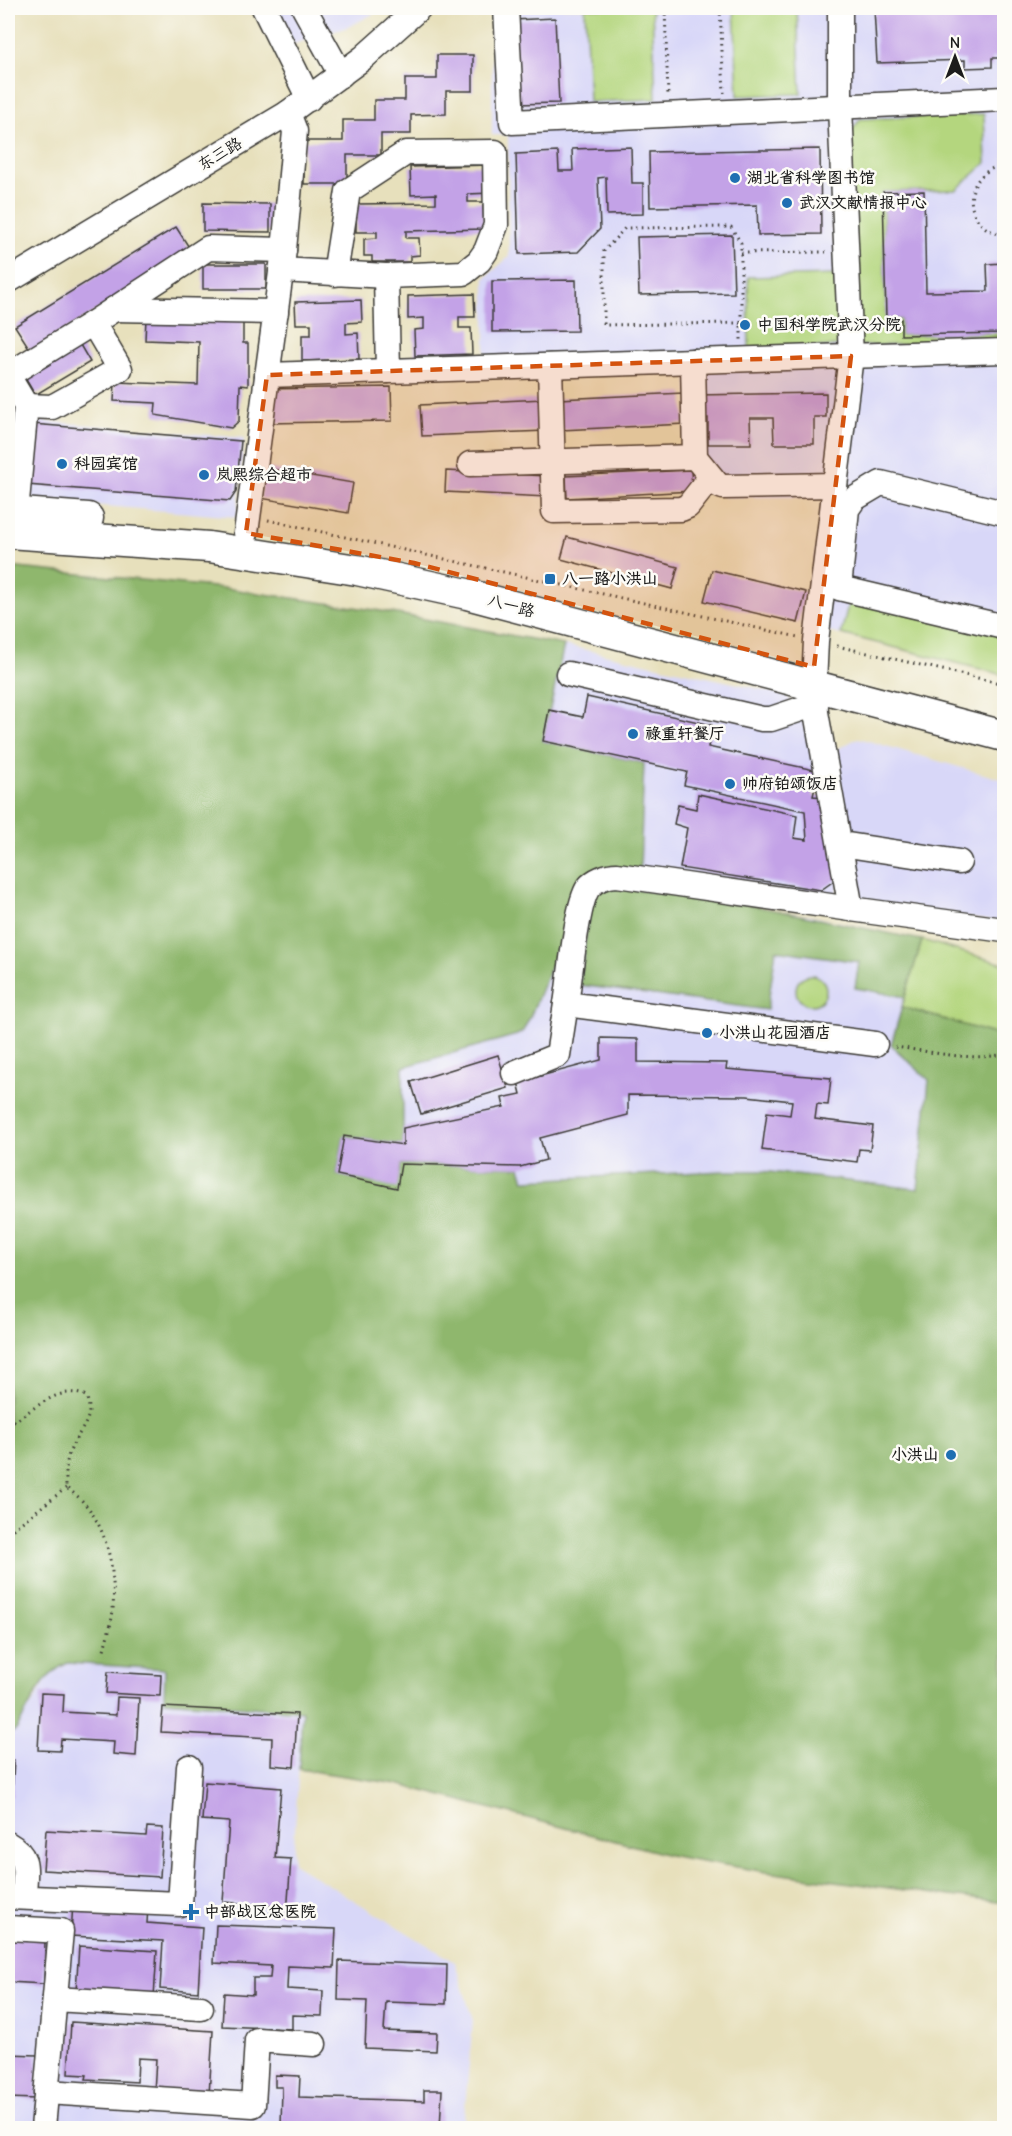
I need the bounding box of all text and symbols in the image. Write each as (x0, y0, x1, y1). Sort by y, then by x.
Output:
north arrow (925, 27, 985, 87)
text: N (950, 34, 960, 52)
street label: 东三路 (195, 134, 245, 174)
place label: 湖北省科学图书馆 (747, 169, 875, 187)
marker: 湖北省科学图书馆 (728, 171, 742, 185)
place label: 武汉文献情报中心 (799, 194, 927, 212)
marker: 武汉文献情报中心 (780, 196, 794, 210)
place label: 中国科学院武汉分院 (757, 316, 901, 334)
marker: 中国科学院武汉分院 (738, 318, 752, 332)
place label: 科园宾馆 (74, 455, 138, 473)
marker: 科园宾馆 (55, 457, 69, 471)
place label: 岚熙综合超市 (216, 466, 312, 484)
marker: 岚熙综合超市 (197, 468, 211, 482)
place label: 八一路小洪山 (562, 570, 658, 588)
marker: 八一路小洪山 (543, 572, 557, 586)
street label: 八一路 (485, 591, 537, 621)
place label: 禄重轩餐厅 (645, 725, 725, 743)
marker: 禄重轩餐厅 (626, 727, 640, 741)
place label: 帅府铂颂饭店 (742, 775, 838, 793)
marker: 帅府铂颂饭店 (723, 777, 737, 791)
place label: 小洪山花园酒店 (719, 1024, 831, 1042)
marker: 小洪山花园酒店 (700, 1026, 714, 1040)
place label: 小洪山 (891, 1446, 939, 1464)
marker: 小洪山 (944, 1448, 958, 1462)
marker: 中部战区总医院 (182, 1903, 200, 1921)
place label: 中部战区总医院 (204, 1903, 316, 1921)

